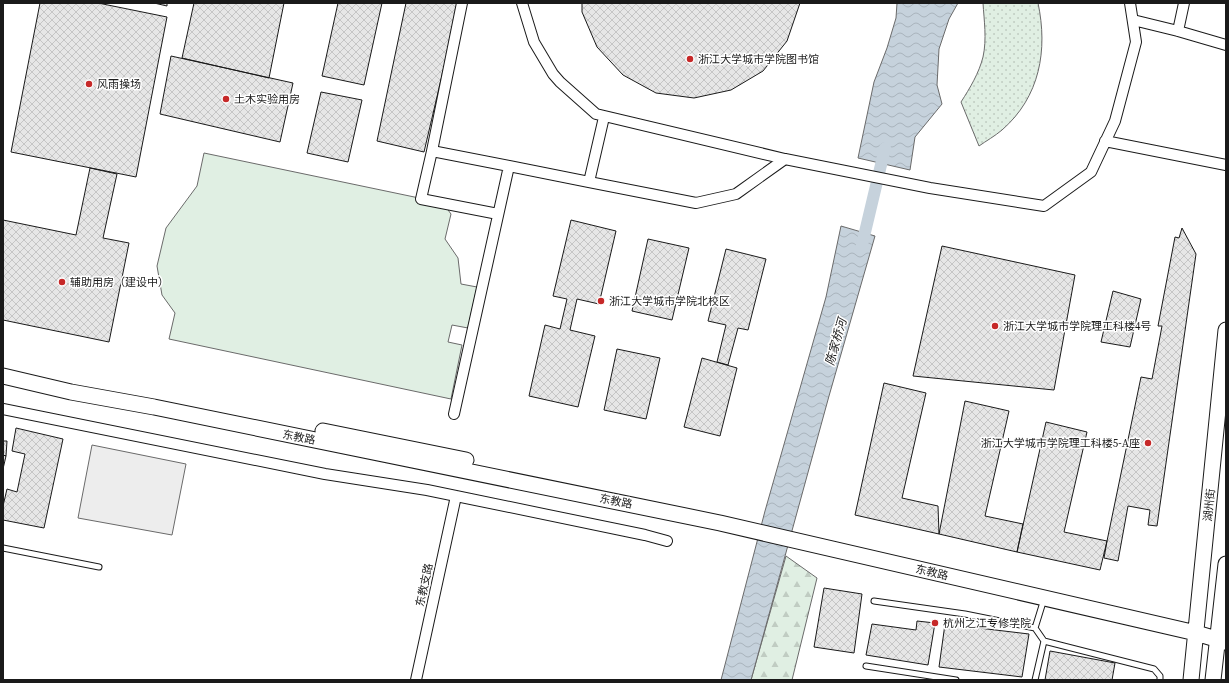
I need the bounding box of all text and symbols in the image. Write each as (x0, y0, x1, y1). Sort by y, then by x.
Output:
place label: 浙江大学城市学院图书馆 (698, 52, 819, 67)
marker: 浙江大学城市学院图书馆 (685, 54, 695, 64)
place label: 风雨操场 (97, 77, 141, 92)
marker: 风雨操场 (84, 79, 94, 89)
place label: 土木实验用房 (234, 92, 300, 107)
marker: 土木实验用房 (221, 94, 231, 104)
place label: 辅助用房（建设中） (70, 275, 169, 290)
marker: 辅助用房（建设中） (57, 277, 67, 287)
place label: 浙江大学城市学院北校区 (609, 294, 730, 309)
marker: 浙江大学城市学院北校区 (596, 296, 606, 306)
water label: 陈家桥河 (822, 315, 851, 367)
place label: 浙江大学城市学院理工科楼4号 (1003, 319, 1152, 334)
marker: 浙江大学城市学院理工科楼4号 (990, 321, 1000, 331)
street label: 东教路 (281, 427, 317, 448)
place label: 浙江大学城市学院理工科楼5-A座 (981, 436, 1140, 451)
marker: 浙江大学城市学院理工科楼5-A座 (1143, 438, 1153, 448)
street label: 湖州街 (1200, 488, 1219, 522)
street label: 东教路 (598, 491, 634, 512)
street label: 东教路 (914, 561, 950, 584)
street label: 东教支路 (413, 562, 436, 608)
place label: 杭州之江专修学院 (943, 616, 1031, 631)
marker: 杭州之江专修学院 (930, 618, 940, 628)

